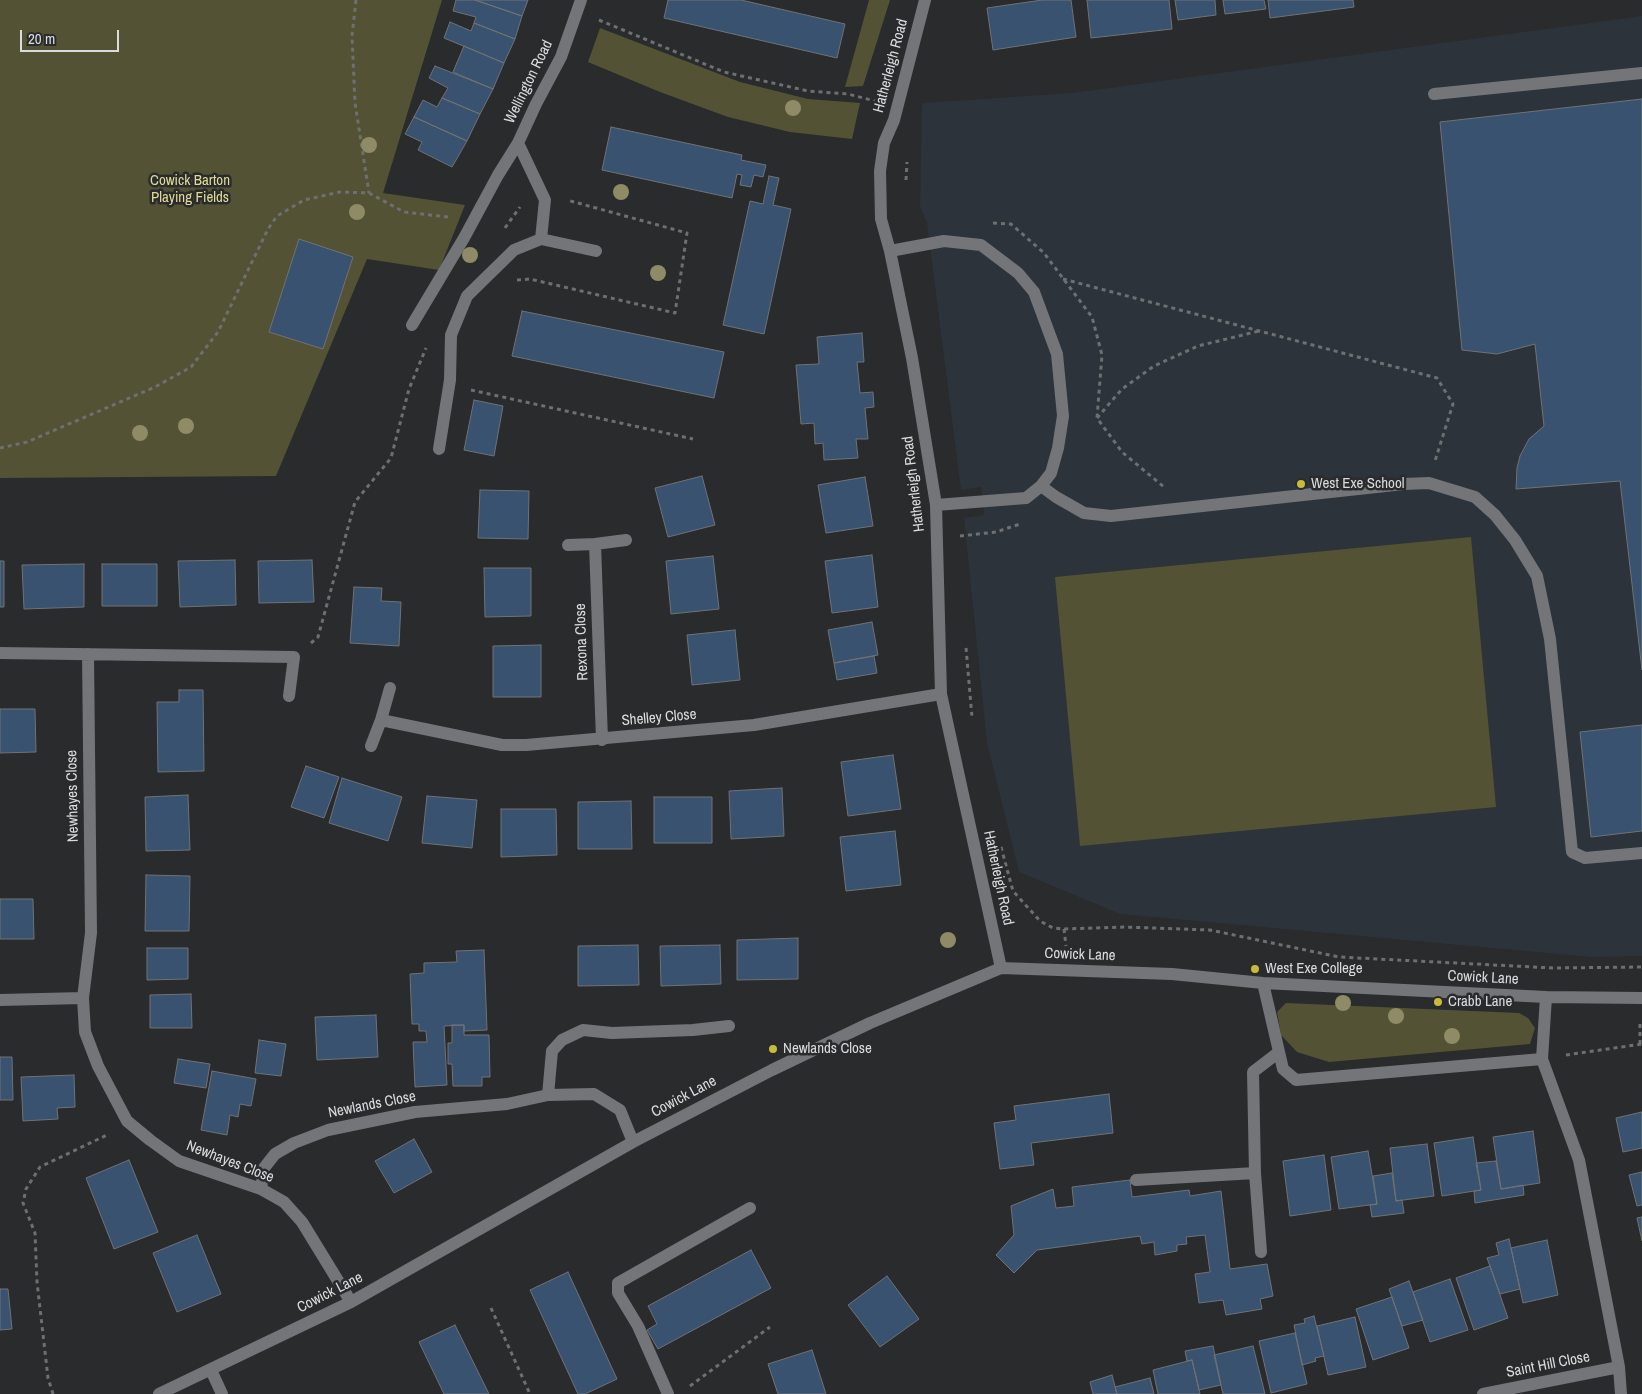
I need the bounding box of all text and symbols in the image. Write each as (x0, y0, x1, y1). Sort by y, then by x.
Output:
street label: Hatherleigh Road (870, 17, 912, 115)
scale bar (22, 20, 121, 52)
text: 20 m (28, 28, 55, 49)
street label: Wellington Road (501, 37, 557, 127)
park label: Cowick Barton Playing Fields (150, 172, 230, 207)
street label: Hatherleigh Road (899, 435, 929, 533)
place label: West Exe School (1311, 475, 1404, 493)
marker: West Exe School (1295, 478, 1307, 490)
street label: Rexona Close (572, 603, 592, 681)
street label: Shelley Close (621, 706, 697, 730)
street label: Newhayes Close (63, 750, 83, 842)
street label: Hatherleigh Road (979, 829, 1017, 927)
street label: Cowick Lane (1044, 945, 1116, 965)
place label: West Exe College (1265, 960, 1363, 978)
marker: West Exe College (1249, 963, 1261, 975)
street label: Cowick Lane (1447, 967, 1519, 989)
place label: Crabb Lane (1448, 993, 1512, 1011)
marker: Crabb Lane (1432, 996, 1444, 1008)
place label: Newlands Close (783, 1040, 872, 1058)
marker: Newlands Close (767, 1043, 779, 1055)
street label: Cowick Lane (648, 1072, 720, 1122)
street label: Newlands Close (327, 1088, 417, 1122)
street label: Newhayes Close (184, 1137, 276, 1187)
street label: Cowick Lane (294, 1269, 366, 1317)
street label: Saint Hill Close (1505, 1348, 1591, 1382)

